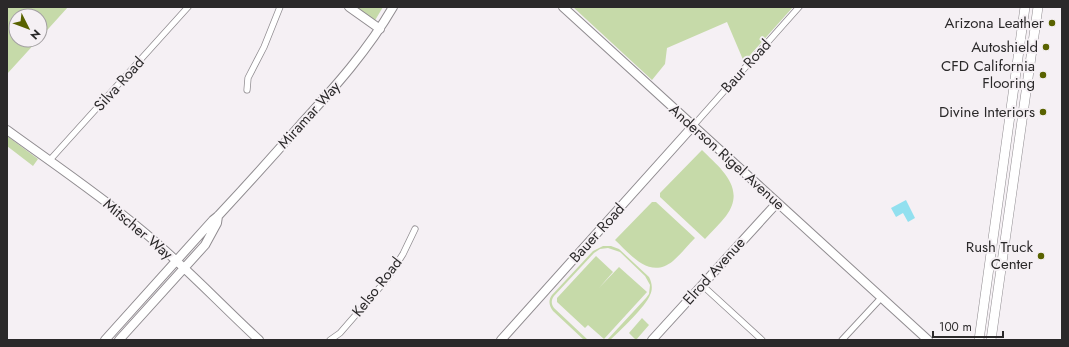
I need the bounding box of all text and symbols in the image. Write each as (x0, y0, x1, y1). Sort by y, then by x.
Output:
north arrow (8, 8, 48, 48)
place label: Arizona Leather (945, 12, 1045, 34)
marker: Arizona Leather (1047, 18, 1057, 28)
text: N (27, 26, 44, 43)
street label: Baur Road (716, 34, 776, 98)
place label: Autoshield (971, 36, 1038, 58)
marker: Autoshield (1041, 42, 1051, 52)
street label: Silva Road (89, 52, 149, 116)
place label: CFD California Flooring (941, 55, 1035, 94)
marker: CFD California Flooring (1038, 70, 1048, 80)
street label: Miramar Way (273, 76, 346, 154)
street label: Anderson Rigel Avenue (664, 99, 790, 215)
place label: Divine Interiors (939, 101, 1035, 123)
marker: Divine Interiors (1038, 107, 1048, 117)
street label: Mitscher Way (98, 193, 178, 265)
street label: Bauer Road (564, 198, 630, 268)
street label: Elrod Avenue (678, 232, 751, 310)
place label: Rush Truck Center (966, 236, 1034, 275)
marker: Rush Truck Center (1036, 251, 1046, 261)
street label: Kelso Road (347, 253, 407, 321)
scale bar (933, 313, 1003, 339)
text: 100 m (939, 318, 972, 336)

